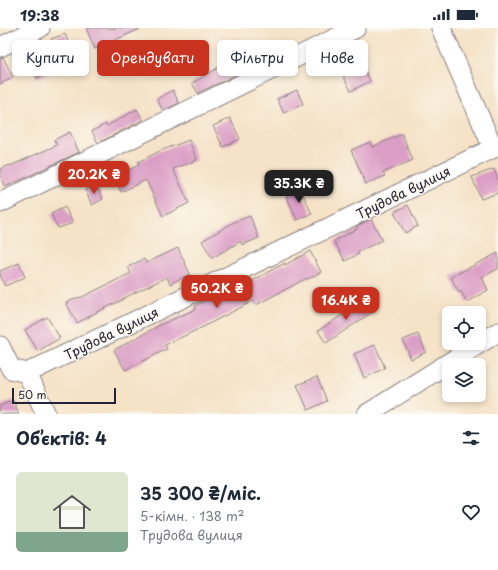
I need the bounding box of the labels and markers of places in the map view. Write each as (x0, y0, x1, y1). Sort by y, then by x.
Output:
pin: 20.2K ₴ (57, 161, 131, 195)
pin: 35.3K ₴ (262, 170, 336, 204)
pin: 50.2K ₴ (180, 275, 254, 309)
pin: 16.4K ₴ (309, 287, 383, 321)

